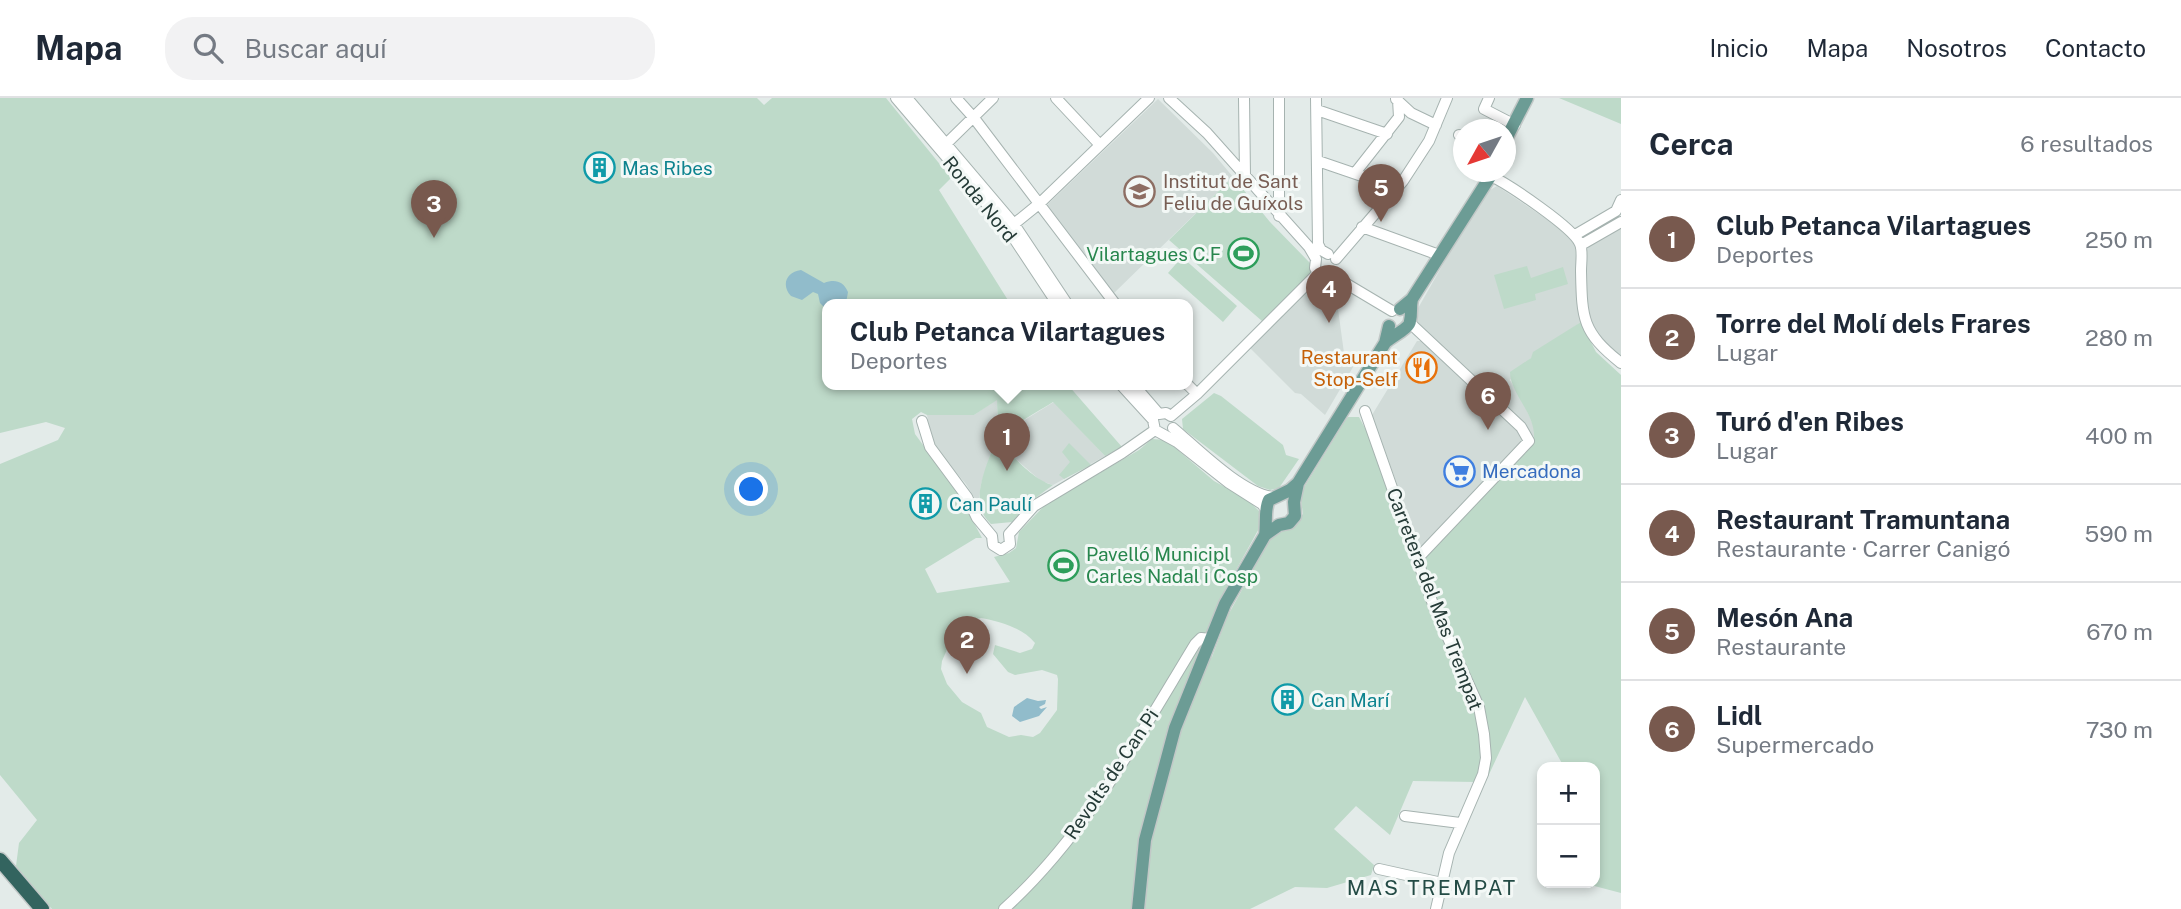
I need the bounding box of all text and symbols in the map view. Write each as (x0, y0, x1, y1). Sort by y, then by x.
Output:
search box (165, 17, 655, 80)
text: Mapa (35, 29, 123, 67)
icon: search (189, 29, 227, 67)
text: Buscar aquí (245, 33, 386, 64)
text: Inicio (1709, 34, 1768, 62)
text: Mapa (1806, 34, 1868, 62)
text: Nosotros (1906, 34, 2007, 62)
text: Contacto (2045, 34, 2146, 62)
north arrow (1453, 119, 1516, 182)
text: Cerca (1649, 126, 1734, 162)
text: 6 resultados (2020, 130, 2153, 157)
building icon: Mas Ribes (582, 151, 616, 185)
street label: Ronda Nord (939, 152, 1021, 246)
place label: Mas Ribes (622, 157, 713, 179)
pin: 5 (1358, 164, 1404, 222)
place label: Institut de Sant Feliu de Guíxols (1163, 170, 1303, 214)
school or university icon: Institut de Sant Feliu de Guíxols (1123, 175, 1157, 209)
pin: 3 (411, 180, 457, 238)
text: Club Petanca Vilartagues (1716, 210, 2031, 241)
text: 1 (1667, 226, 1677, 253)
text: 250 m (2085, 226, 2153, 253)
sports icon: Vilartagues C.F (1227, 237, 1261, 271)
text: Deportes (1716, 241, 1814, 268)
place label: Vilartagues C.F (1086, 243, 1221, 265)
pin: 4 (1306, 265, 1352, 323)
popup (822, 299, 1193, 390)
text: Torre del Molí dels Frares (1716, 308, 2031, 339)
text: Club Petanca Vilartagues (850, 316, 1165, 347)
text: 2 (1665, 324, 1679, 351)
text: 280 m (2085, 324, 2153, 351)
text: Lugar (1716, 339, 1778, 366)
place label: Restaurant Stop-Self (1301, 346, 1398, 390)
text: Deportes (850, 347, 947, 374)
restaurant icon: Restaurant Stop-Self (1404, 351, 1438, 385)
pin: 6 (1465, 372, 1511, 430)
text: Turó d'en Ribes (1716, 406, 1904, 437)
pin: 1 (984, 413, 1030, 471)
text: 3 (1664, 422, 1680, 449)
text: 400 m (2085, 422, 2153, 449)
text: Lugar (1716, 437, 1778, 464)
supermarket icon: Mercadona (1442, 454, 1476, 488)
place label: Mercadona (1482, 460, 1581, 482)
your location (734, 472, 768, 506)
street label: Carretera del Mas Trempat (1382, 485, 1488, 713)
building icon: Can Paulí (909, 487, 943, 521)
place label: Can Paulí (949, 493, 1032, 515)
text: Restaurant Tramuntana (1716, 504, 2010, 535)
text: 4 (1664, 520, 1680, 547)
text: 590 m (2084, 520, 2153, 547)
text: Restaurante · Carrer Canigó (1716, 535, 2011, 562)
place label: Pavelló Municipl Carles Nadal i Cosp (1086, 543, 1258, 587)
sports icon: Pavelló Municipl Carles Nadal i Cosp (1046, 548, 1080, 582)
text: Mesón Ana (1716, 602, 1853, 633)
pin: 2 (944, 616, 990, 674)
text: 5 (1664, 618, 1680, 645)
text: 670 m (2086, 618, 2153, 645)
text: Restaurante (1716, 633, 1846, 660)
building icon: Can Marí (1271, 683, 1305, 717)
place label: Can Marí (1311, 689, 1390, 711)
text: Lidl (1716, 700, 1762, 731)
street label: Revolts de Can Pi (1059, 705, 1163, 843)
text: 6 (1664, 716, 1680, 743)
text: 730 m (2086, 716, 2153, 743)
text: Supermercado (1716, 731, 1874, 758)
map controls (1537, 762, 1600, 888)
button: + (1537, 762, 1600, 825)
button: − (1537, 825, 1600, 888)
district label: MAS TREMPAT (1347, 875, 1517, 900)

